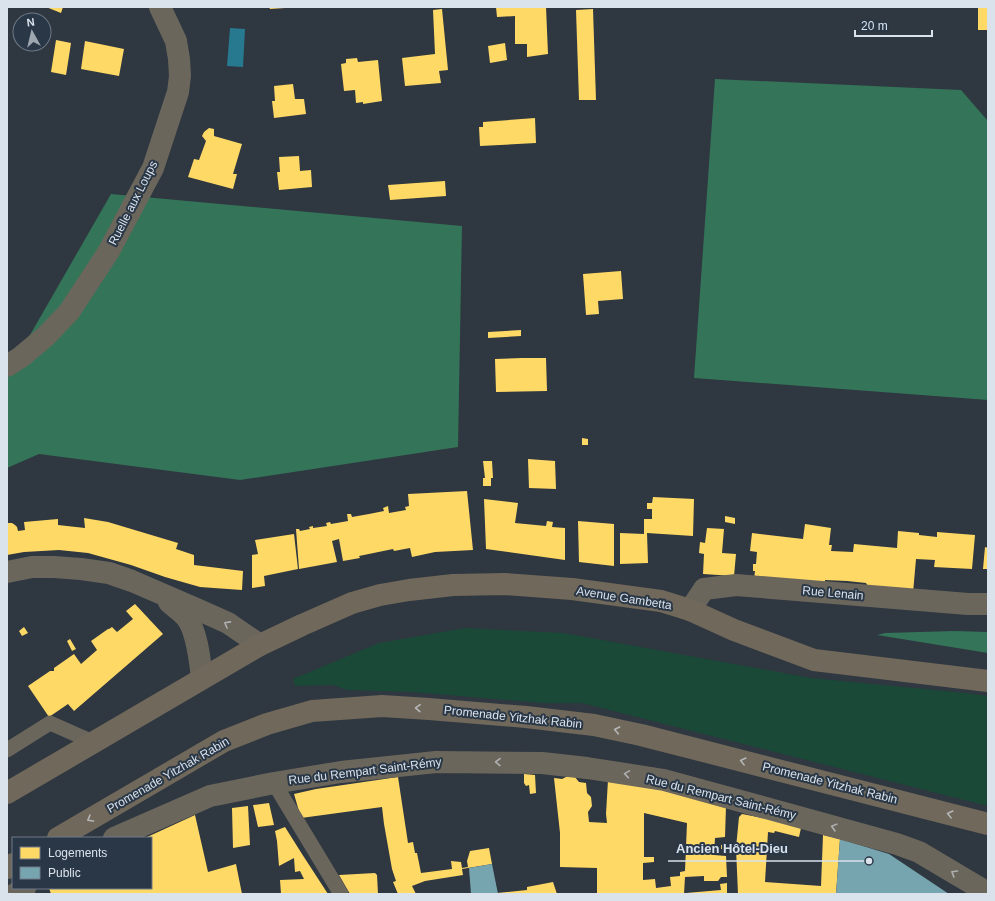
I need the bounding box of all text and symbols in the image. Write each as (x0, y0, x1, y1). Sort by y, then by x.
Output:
north arrow (12, 12, 52, 52)
scale bar (855, 12, 932, 38)
text: N (26, 16, 35, 29)
text: 20 m (861, 19, 888, 33)
street label: Ruelle aux Loups (106, 159, 160, 247)
street label: Rue Lenain (802, 583, 864, 603)
street label: Avenue Gambetta (575, 584, 673, 613)
one-way arrow (224, 621, 231, 628)
street label: Promenade Yitzhak Rabin (443, 703, 583, 731)
one-way arrow (415, 704, 421, 713)
one-way arrow (614, 726, 620, 735)
street label: Promenade Yitzhak Rabin (104, 734, 232, 816)
street label: Rue du Rempart Saint-Rémy (288, 755, 442, 787)
one-way arrow (740, 757, 747, 766)
one-way arrow (495, 758, 501, 766)
street label: Promenade Yitzhak Rabin (761, 759, 899, 807)
one-way arrow (624, 770, 630, 779)
street label: Rue du Rempart Saint-Rémy (645, 772, 797, 822)
one-way arrow (947, 810, 954, 819)
one-way arrow (87, 815, 94, 822)
one-way arrow (831, 823, 838, 832)
callout: Ancien Hôtel-Dieu (668, 836, 796, 861)
legend (12, 837, 152, 889)
text: Ancien Hôtel-Dieu (676, 841, 788, 856)
text: Logements (48, 846, 107, 860)
text: Public (48, 866, 81, 880)
one-way arrow (951, 871, 959, 878)

